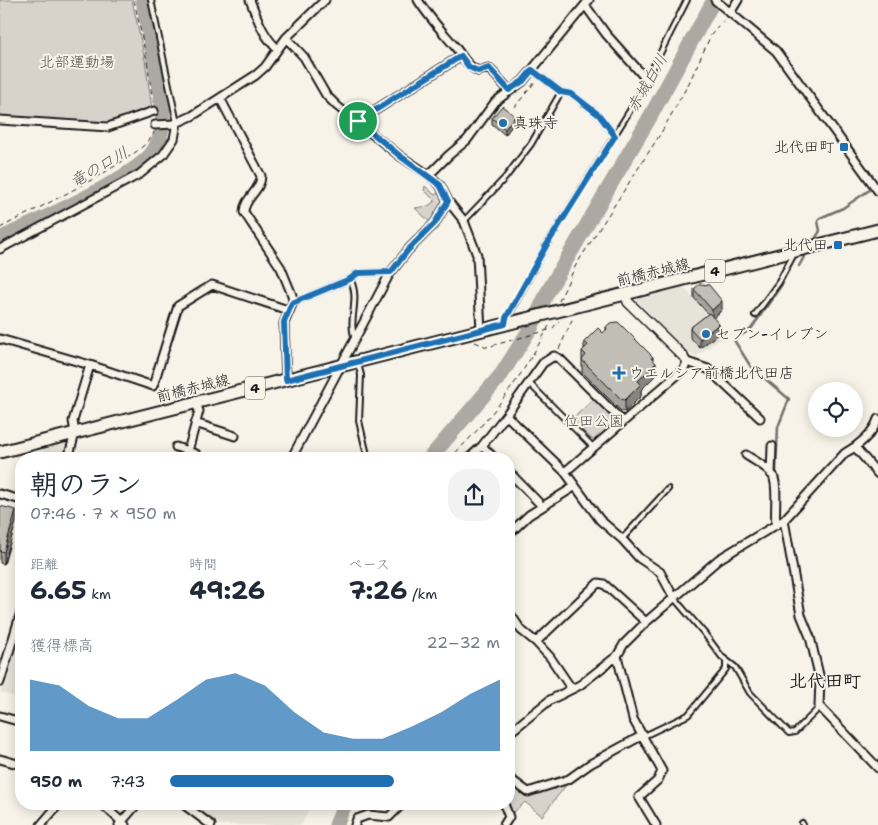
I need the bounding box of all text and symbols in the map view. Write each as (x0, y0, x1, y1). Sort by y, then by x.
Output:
water label: 赤城白川 (622, 50, 672, 116)
park label: 北部運動場 (39, 52, 115, 72)
pin (337, 100, 379, 142)
icon: arrive (344, 107, 372, 135)
place label: 真珠寺 (513, 113, 558, 133)
marker: 真珠寺 (497, 117, 509, 129)
place label: 北代田町 (774, 137, 835, 157)
marker: 北代田町 (838, 141, 850, 153)
water label: 竜の口川 (66, 142, 132, 192)
place label: 北代田 (783, 235, 828, 255)
marker: 北代田 (832, 239, 844, 251)
street label: 前橋赤城線 (614, 253, 692, 291)
road number: 4 (705, 260, 725, 282)
place label: セブン-イレブン (716, 324, 828, 344)
marker: セブン-イレブン (700, 328, 712, 340)
place label: ウエルシア前橋北代田店 (629, 363, 794, 383)
marker: ウエルシア前橋北代田店 (613, 367, 625, 379)
street label: 前橋赤城線 (154, 369, 232, 407)
road number: 4 (245, 376, 265, 399)
map controls (808, 382, 863, 437)
button: locate (808, 382, 863, 437)
park label: 位田公園 (564, 411, 624, 431)
text: 朝のラン (30, 465, 142, 503)
button: share (448, 469, 500, 521)
text: 07:46 · 7 × 950 m (30, 503, 176, 524)
text: 距離 (30, 555, 58, 573)
text: 時間 (189, 555, 217, 573)
text: ペース (349, 555, 390, 573)
text: 6.65 (30, 573, 87, 607)
text: 49:26 (189, 573, 265, 607)
text: 7:26 (349, 573, 407, 607)
text: km (87, 585, 111, 603)
text: /km (407, 585, 437, 603)
text: 22–32 m (427, 632, 500, 653)
text: 獲得標高 (30, 635, 94, 656)
district label: 北代田町 (789, 669, 861, 693)
text: 950 m (30, 771, 82, 792)
text: 7:43 (110, 771, 145, 792)

